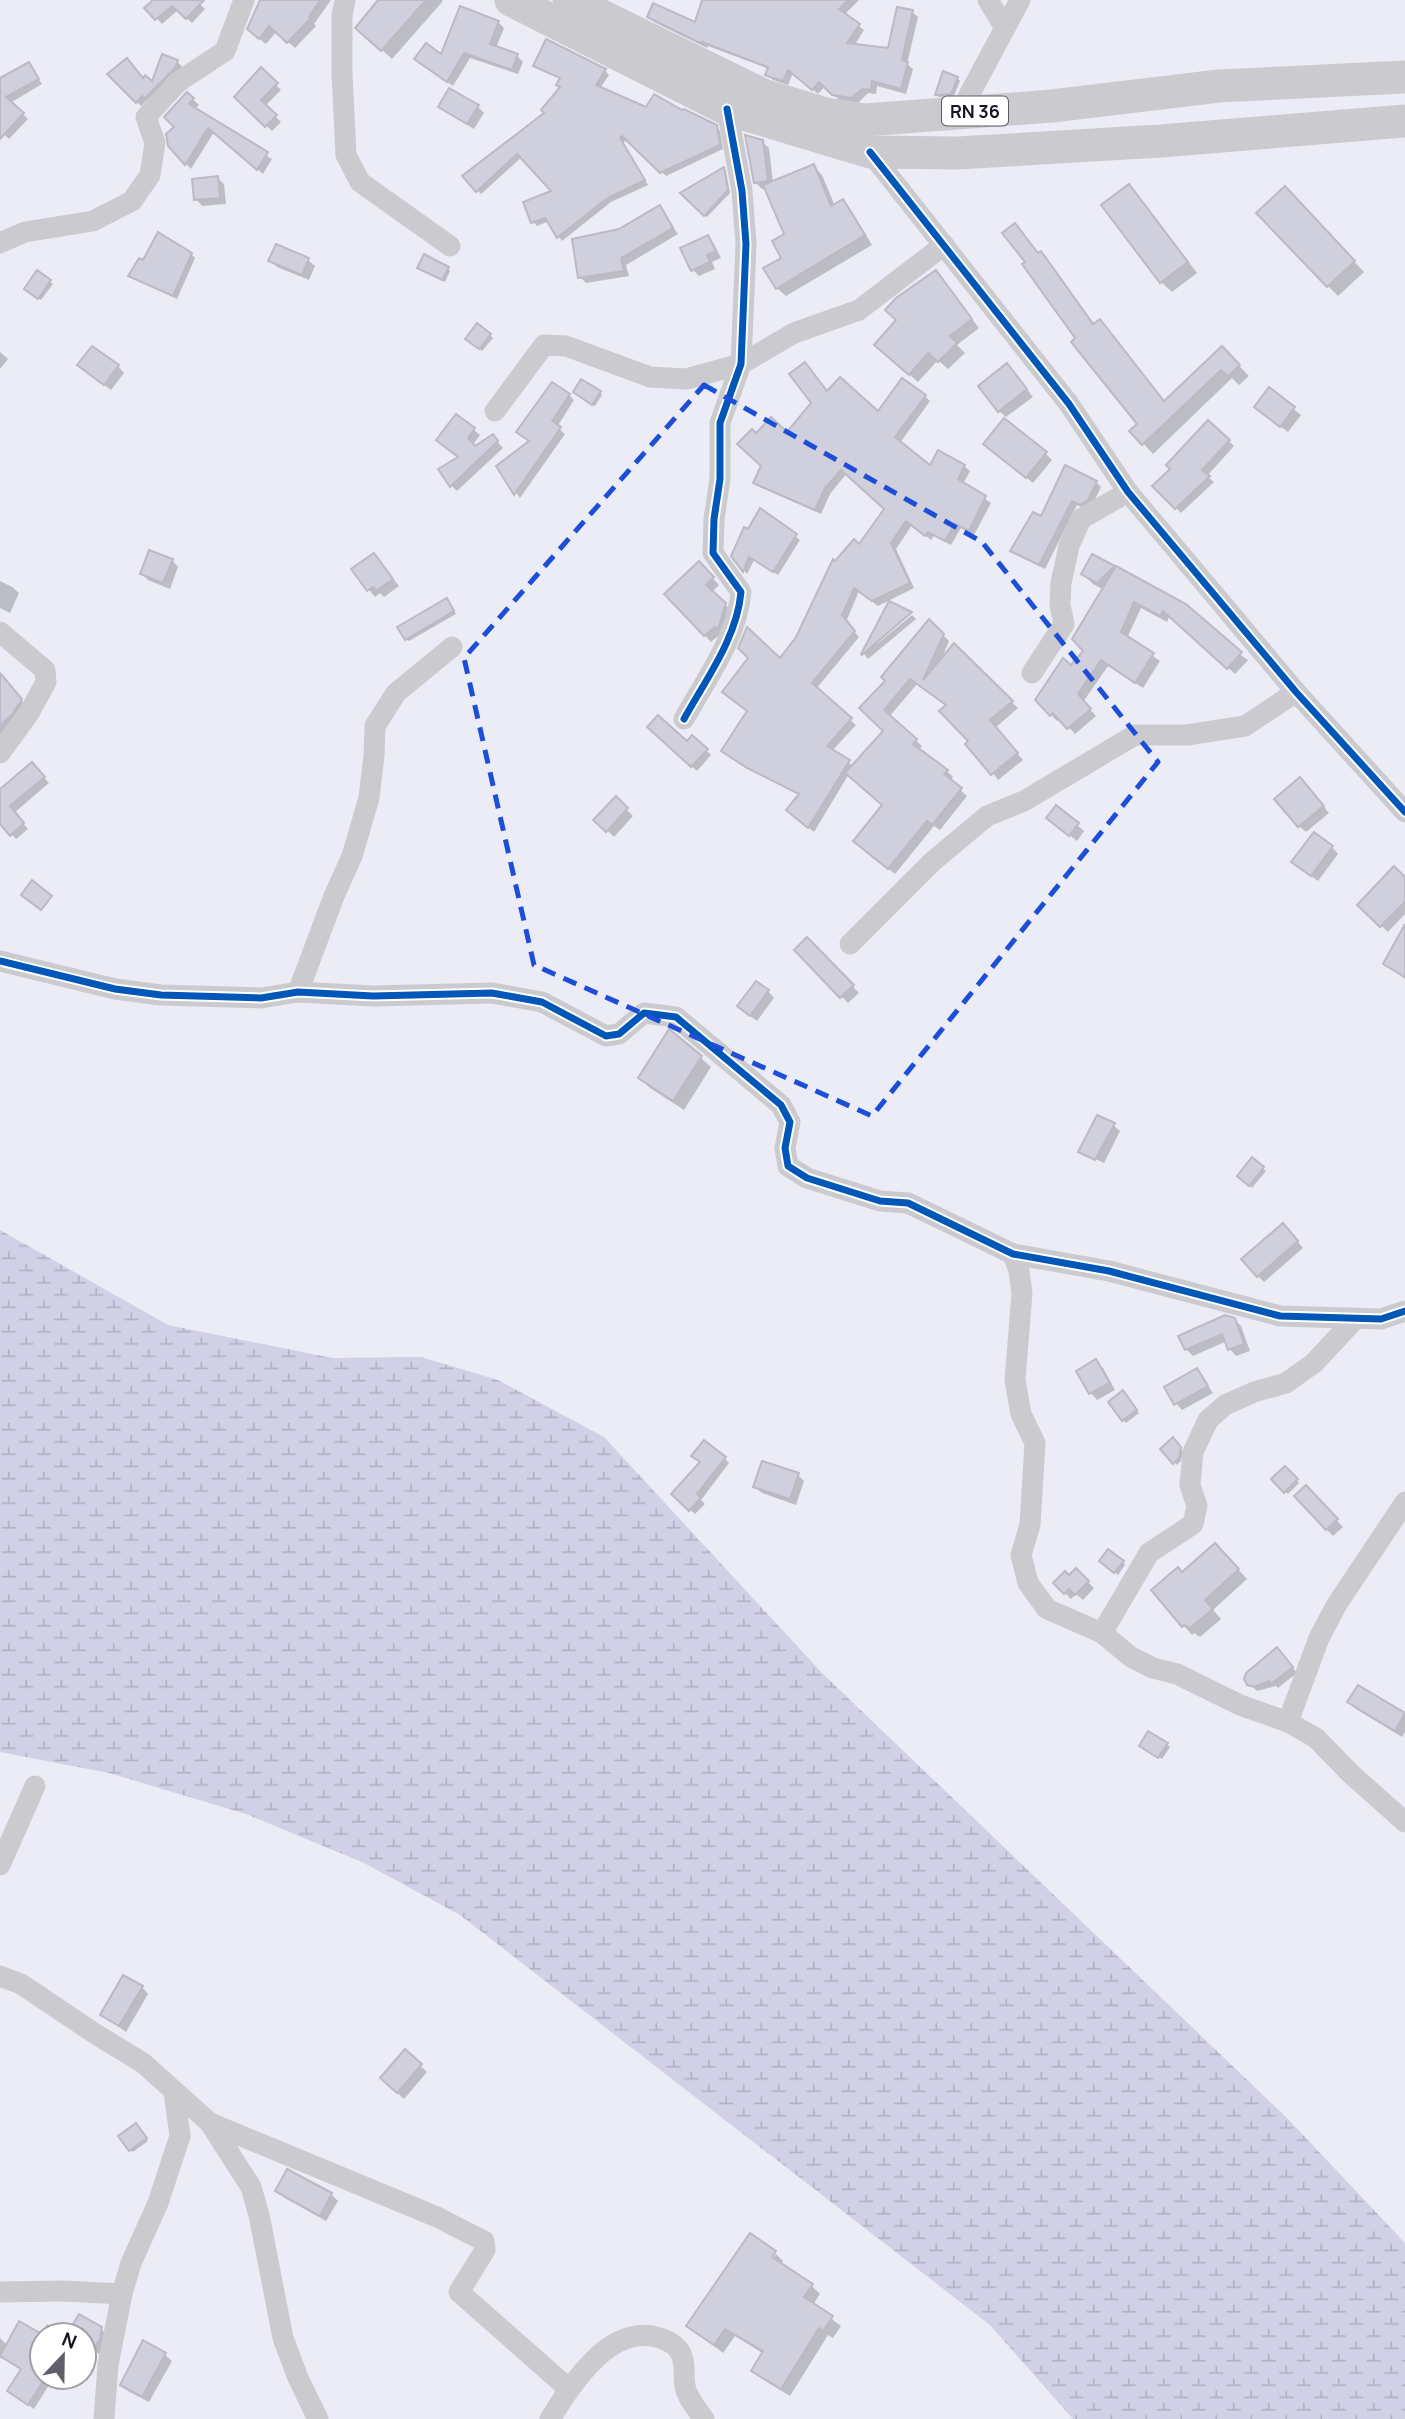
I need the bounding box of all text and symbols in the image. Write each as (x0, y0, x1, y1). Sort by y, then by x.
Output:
road number: RN 36 (942, 96, 1008, 126)
north arrow (28, 2321, 98, 2391)
text: N (58, 2326, 81, 2355)

